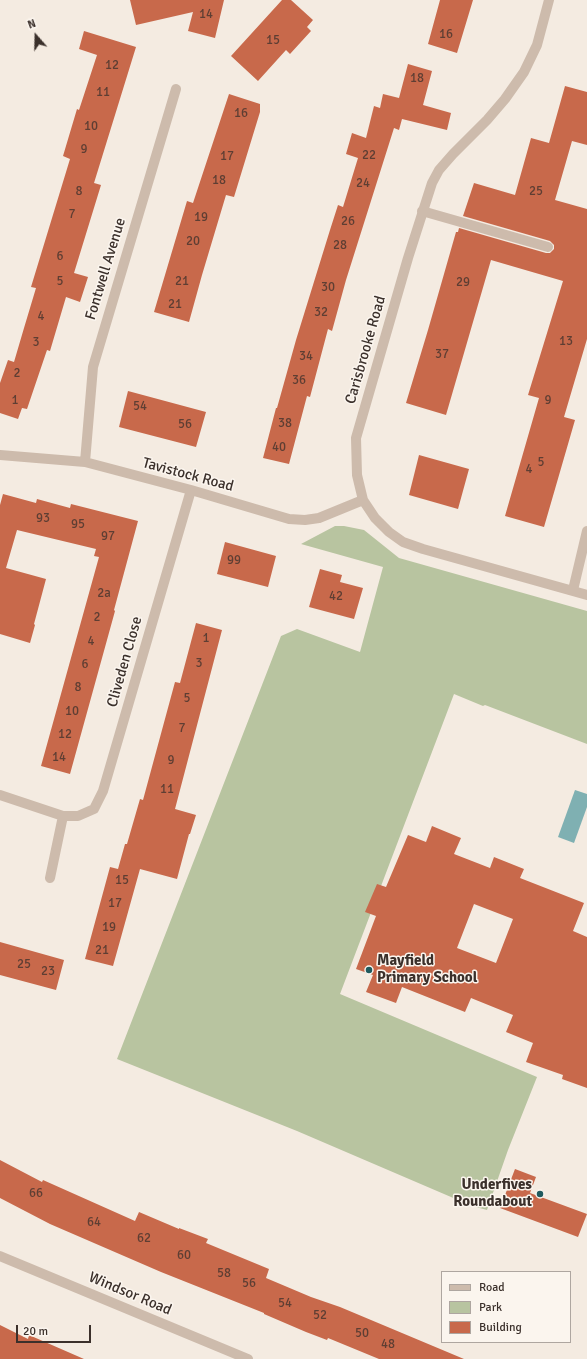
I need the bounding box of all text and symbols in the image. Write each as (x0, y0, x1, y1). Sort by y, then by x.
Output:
house number: 14 (199, 7, 213, 23)
north arrow (16, 16, 56, 56)
text: N (26, 17, 38, 32)
house number: 16 (439, 27, 453, 43)
house number: 15 (266, 33, 280, 49)
house number: 12 (105, 58, 119, 74)
house number: 18 (410, 71, 424, 87)
house number: 11 (96, 85, 110, 101)
house number: 16 (234, 106, 248, 122)
house number: 10 (84, 119, 98, 135)
house number: 9 (80, 142, 88, 158)
house number: 22 (362, 148, 376, 164)
house number: 17 (220, 149, 234, 165)
house number: 18 (212, 173, 226, 189)
house number: 24 (356, 176, 370, 192)
house number: 8 (75, 184, 83, 200)
house number: 25 (529, 184, 543, 200)
house number: 7 (68, 207, 76, 223)
house number: 19 (194, 210, 208, 226)
house number: 26 (341, 214, 355, 230)
street label: Fontwell Avenue (82, 216, 130, 322)
house number: 20 (186, 234, 200, 250)
house number: 28 (333, 238, 347, 254)
house number: 6 (56, 249, 64, 265)
house number: 5 (56, 274, 64, 290)
house number: 21 (175, 274, 189, 290)
house number: 29 (456, 275, 470, 291)
house number: 30 (321, 280, 335, 296)
street label: Carisbrooke Road (342, 294, 390, 406)
house number: 21 (168, 297, 182, 313)
house number: 32 (314, 305, 328, 321)
house number: 4 (37, 309, 45, 325)
house number: 13 (559, 334, 573, 350)
house number: 3 (32, 335, 40, 351)
house number: 37 (435, 347, 449, 363)
house number: 34 (299, 349, 313, 365)
house number: 2 (13, 366, 21, 382)
house number: 36 (292, 373, 306, 389)
house number: 1 (11, 393, 19, 409)
house number: 9 (544, 393, 552, 409)
house number: 54 (133, 399, 147, 415)
house number: 38 (278, 416, 292, 432)
house number: 56 (178, 417, 192, 433)
house number: 40 (272, 440, 286, 456)
street label: Tavistock Road (140, 454, 236, 496)
house number: 5 (537, 455, 545, 471)
house number: 4 (525, 462, 533, 478)
house number: 93 (36, 511, 50, 527)
house number: 95 (71, 517, 85, 533)
house number: 97 (101, 529, 115, 545)
house number: 99 (227, 553, 241, 569)
house number: 2a (97, 586, 111, 602)
house number: 42 (329, 589, 343, 605)
house number: 2 (93, 610, 101, 626)
street label: Cliveden Close (103, 615, 147, 709)
house number: 1 (202, 631, 210, 647)
house number: 4 (87, 634, 95, 650)
house number: 3 (195, 656, 203, 672)
house number: 6 (81, 657, 89, 673)
house number: 8 (74, 680, 82, 696)
house number: 5 (183, 691, 191, 707)
house number: 10 (65, 704, 79, 720)
house number: 7 (178, 721, 186, 737)
house number: 12 (58, 727, 72, 743)
house number: 14 (52, 750, 66, 766)
house number: 9 (167, 753, 175, 769)
house number: 11 (160, 782, 174, 798)
house number: 15 (115, 873, 129, 889)
house number: 17 (108, 896, 122, 912)
house number: 19 (102, 920, 116, 936)
house number: 21 (95, 943, 109, 959)
place label: Mayfield Primary School (377, 952, 477, 987)
house number: 25 (17, 957, 31, 973)
house number: 23 (41, 964, 55, 980)
marker: Mayfield Primary School (364, 965, 374, 975)
place label: Underfives Roundabout (453, 1176, 532, 1211)
house number: 66 (29, 1186, 43, 1202)
marker: Underfives Roundabout (535, 1189, 545, 1199)
house number: 64 (87, 1215, 101, 1231)
house number: 62 (137, 1231, 151, 1247)
house number: 60 (177, 1248, 191, 1264)
house number: 58 (217, 1266, 231, 1282)
street label: Windsor Road (86, 1268, 174, 1320)
legend (441, 1271, 571, 1343)
house number: 56 (242, 1276, 256, 1292)
text: Road (479, 1280, 505, 1295)
house number: 54 (278, 1296, 292, 1312)
text: Park (479, 1300, 502, 1315)
house number: 52 (313, 1308, 327, 1324)
scale bar (18, 1317, 93, 1343)
text: Building (479, 1320, 522, 1335)
text: 20 m (23, 1324, 48, 1339)
house number: 50 (355, 1326, 369, 1342)
house number: 48 (381, 1337, 395, 1353)

